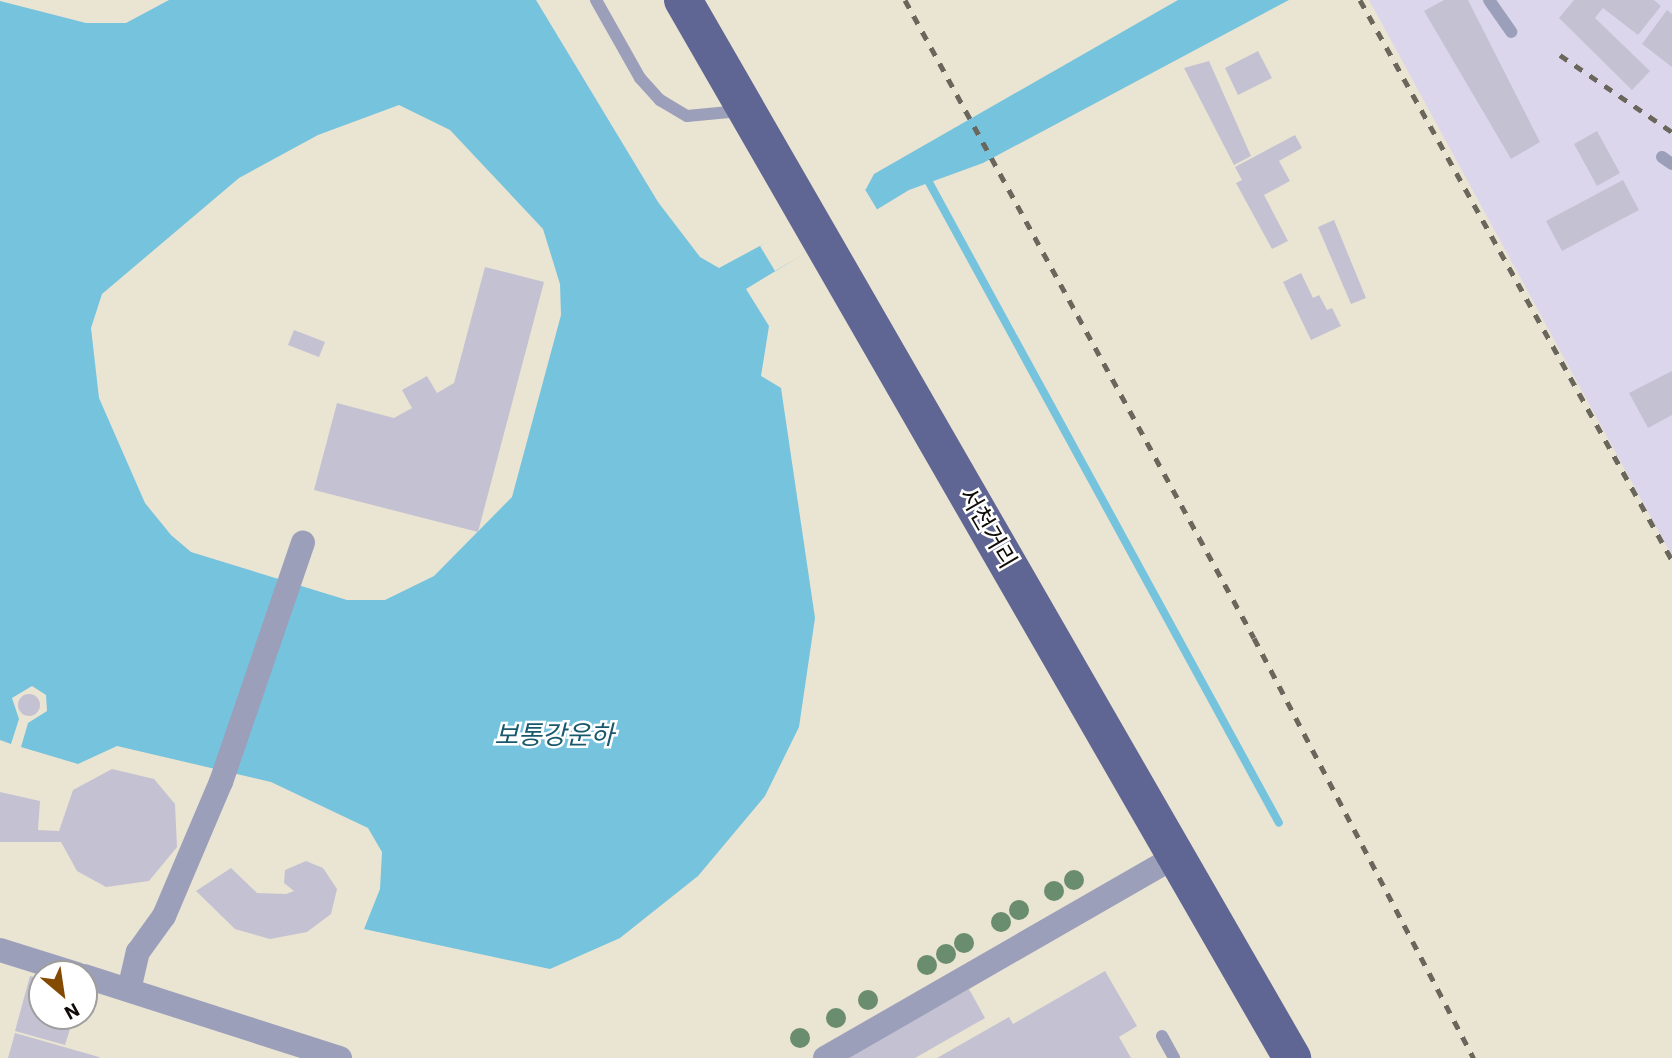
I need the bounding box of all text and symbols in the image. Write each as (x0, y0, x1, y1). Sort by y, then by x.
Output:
street label: 서천거리 (953, 483, 1023, 573)
water label: 보통강운하 (494, 719, 614, 751)
north arrow (28, 960, 98, 1030)
text: N (60, 998, 84, 1025)

